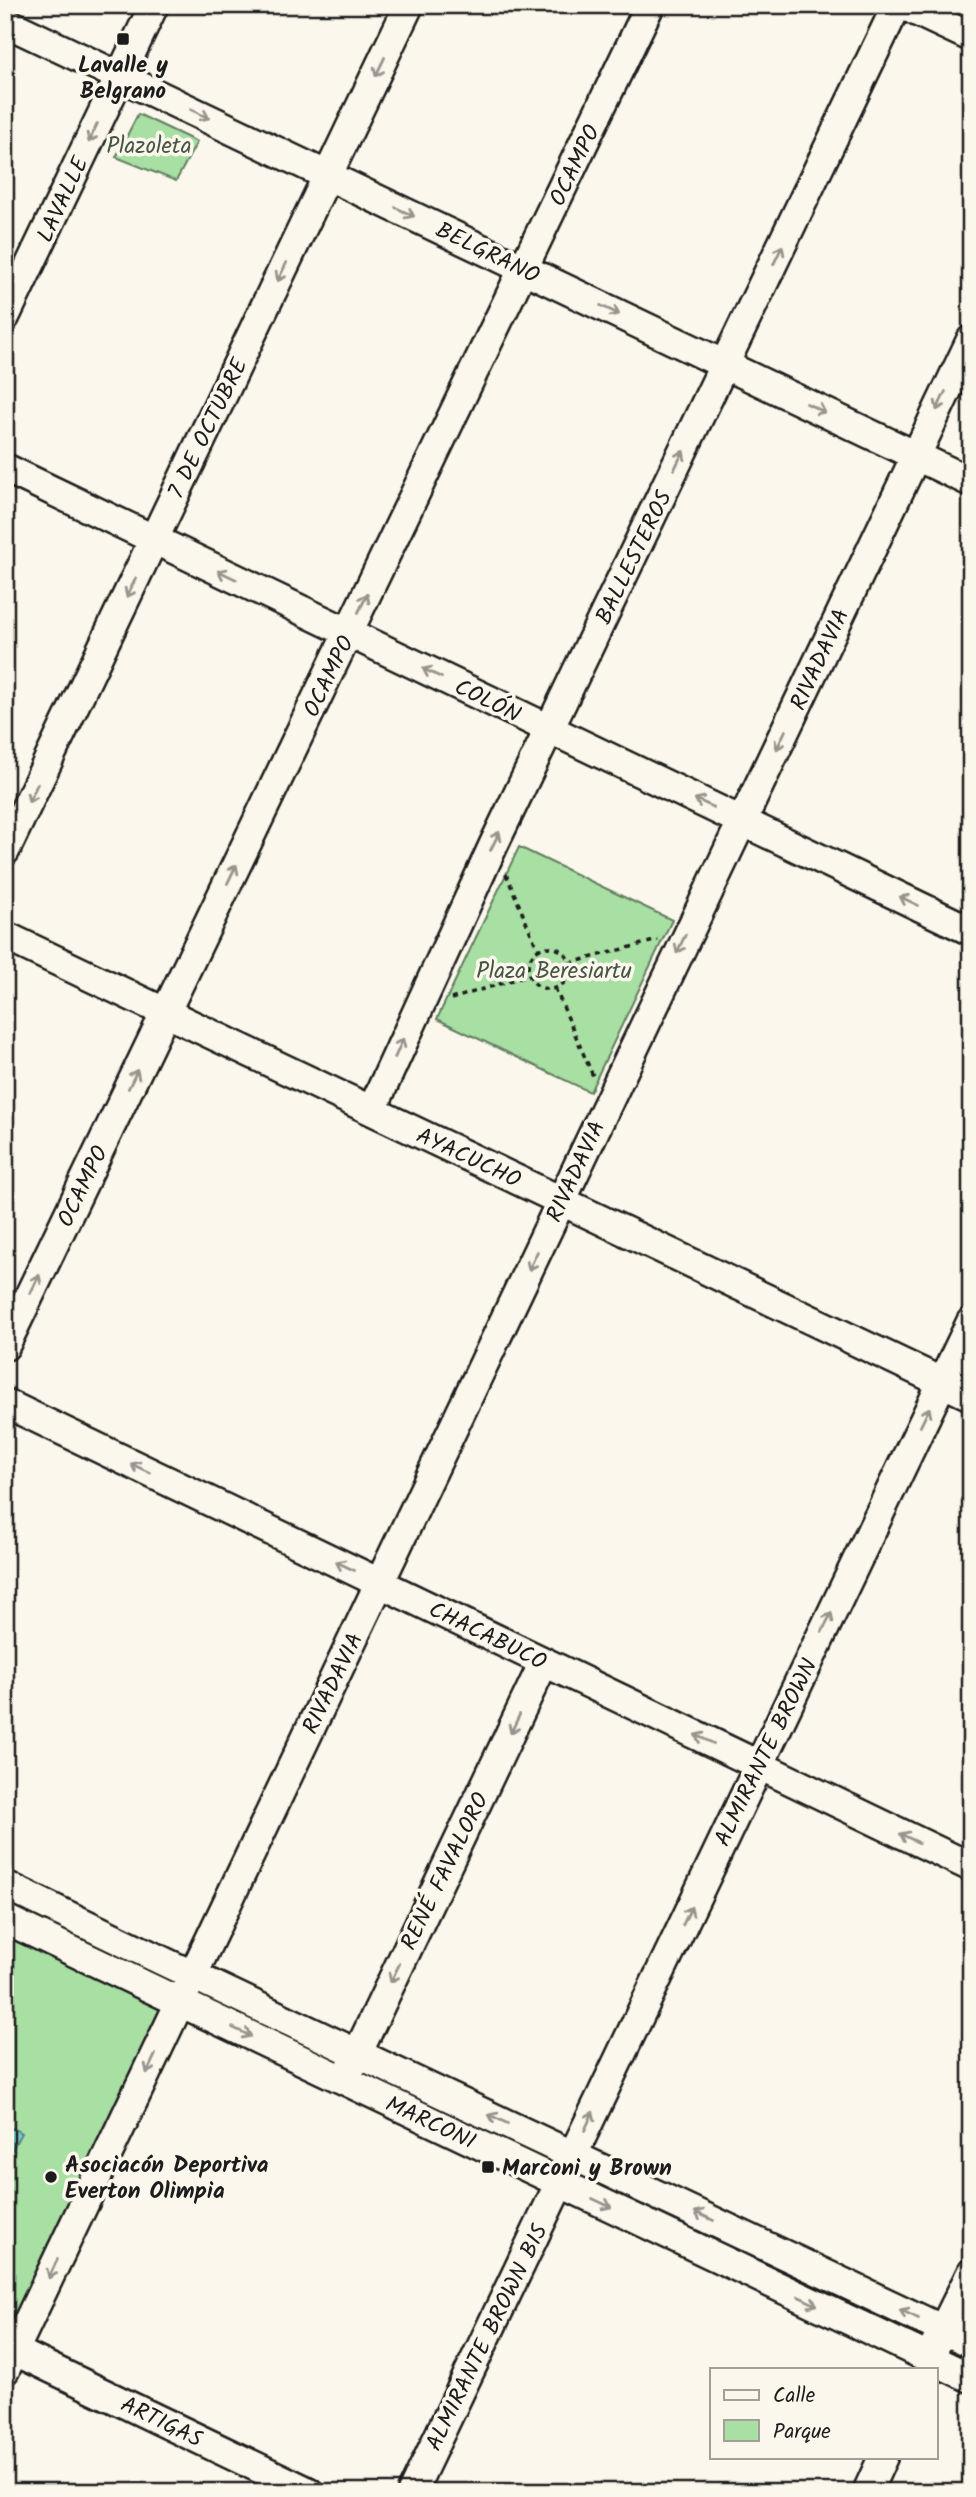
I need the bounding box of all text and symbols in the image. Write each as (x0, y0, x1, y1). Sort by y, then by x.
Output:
marker: Lavalle y Belgrano (115, 31, 131, 47)
place label: Lavalle y Belgrano (78, 48, 168, 110)
one-way arrow (372, 56, 386, 77)
one-way arrow (189, 109, 210, 122)
street label: OCAMPO (541, 119, 611, 213)
one-way arrow (86, 122, 99, 143)
park label: Plazoleta (106, 129, 192, 165)
street label: LAVALLE (28, 150, 100, 249)
one-way arrow (394, 206, 415, 220)
street label: BELGRANO (429, 213, 545, 294)
one-way arrow (771, 245, 785, 266)
one-way arrow (275, 261, 288, 282)
one-way arrow (599, 304, 620, 318)
street label: 7 DE OCTUBRE (159, 352, 259, 505)
one-way arrow (934, 390, 948, 411)
one-way arrow (805, 402, 826, 415)
one-way arrow (673, 450, 687, 471)
street label: BALLESTEROS (587, 485, 683, 631)
one-way arrow (217, 567, 238, 580)
one-way arrow (124, 577, 137, 598)
one-way arrow (356, 593, 370, 614)
street label: RIVADAVIA (781, 603, 860, 717)
street label: OCAMPO (295, 630, 365, 724)
one-way arrow (422, 666, 443, 680)
street label: COLÓN (448, 670, 527, 733)
one-way arrow (773, 729, 787, 750)
one-way arrow (26, 782, 39, 803)
one-way arrow (694, 796, 715, 809)
one-way arrow (489, 831, 502, 852)
one-way arrow (226, 864, 239, 885)
one-way arrow (899, 894, 920, 908)
one-way arrow (674, 933, 688, 954)
park label: Plaza Beresiartu (476, 954, 632, 990)
one-way arrow (394, 1038, 407, 1059)
one-way arrow (127, 1069, 141, 1090)
street label: RIVADAVIA (537, 1115, 616, 1229)
street label: AYACUCHO (410, 1119, 527, 1199)
street label: OCAMPO (49, 1140, 119, 1234)
one-way arrow (525, 1250, 539, 1271)
one-way arrow (29, 1274, 42, 1295)
one-way arrow (919, 1407, 933, 1428)
one-way arrow (130, 1460, 151, 1474)
one-way arrow (335, 1559, 356, 1573)
street label: CHACABUCO (422, 1593, 552, 1681)
one-way arrow (821, 1612, 834, 1633)
street label: RIVADAVIA (294, 1627, 374, 1741)
street label: ALMIRANTE BROWN (706, 1653, 828, 1853)
one-way arrow (507, 1713, 521, 1734)
one-way arrow (694, 1732, 715, 1746)
street label: RENÉ FAVALORO (392, 1787, 500, 1957)
one-way arrow (899, 1831, 920, 1844)
one-way arrow (681, 1906, 694, 1927)
one-way arrow (388, 1962, 402, 1983)
one-way arrow (231, 2025, 252, 2039)
one-way arrow (144, 2053, 157, 2074)
street label: MARCONI (379, 2087, 481, 2160)
one-way arrow (488, 2111, 509, 2125)
one-way arrow (583, 2111, 596, 2132)
place label: Asociacón Deportiva Everton Olimpia (65, 2148, 269, 2210)
place label: Marconi y Brown (502, 2151, 672, 2187)
marker: Marconi y Brown (480, 2159, 496, 2175)
marker: Asociacón Deportiva Everton Olimpia (43, 2169, 59, 2185)
one-way arrow (591, 2197, 612, 2210)
one-way arrow (694, 2209, 715, 2222)
street label: ALMIRANTE BROWN BIS (417, 2218, 558, 2458)
one-way arrow (46, 2259, 59, 2280)
one-way arrow (797, 2295, 818, 2308)
one-way arrow (899, 2307, 920, 2320)
legend (710, 2368, 937, 2458)
text: Calle (773, 2380, 816, 2413)
street label: ARTIGAS (114, 2388, 208, 2458)
text: Parque (773, 2416, 831, 2449)

